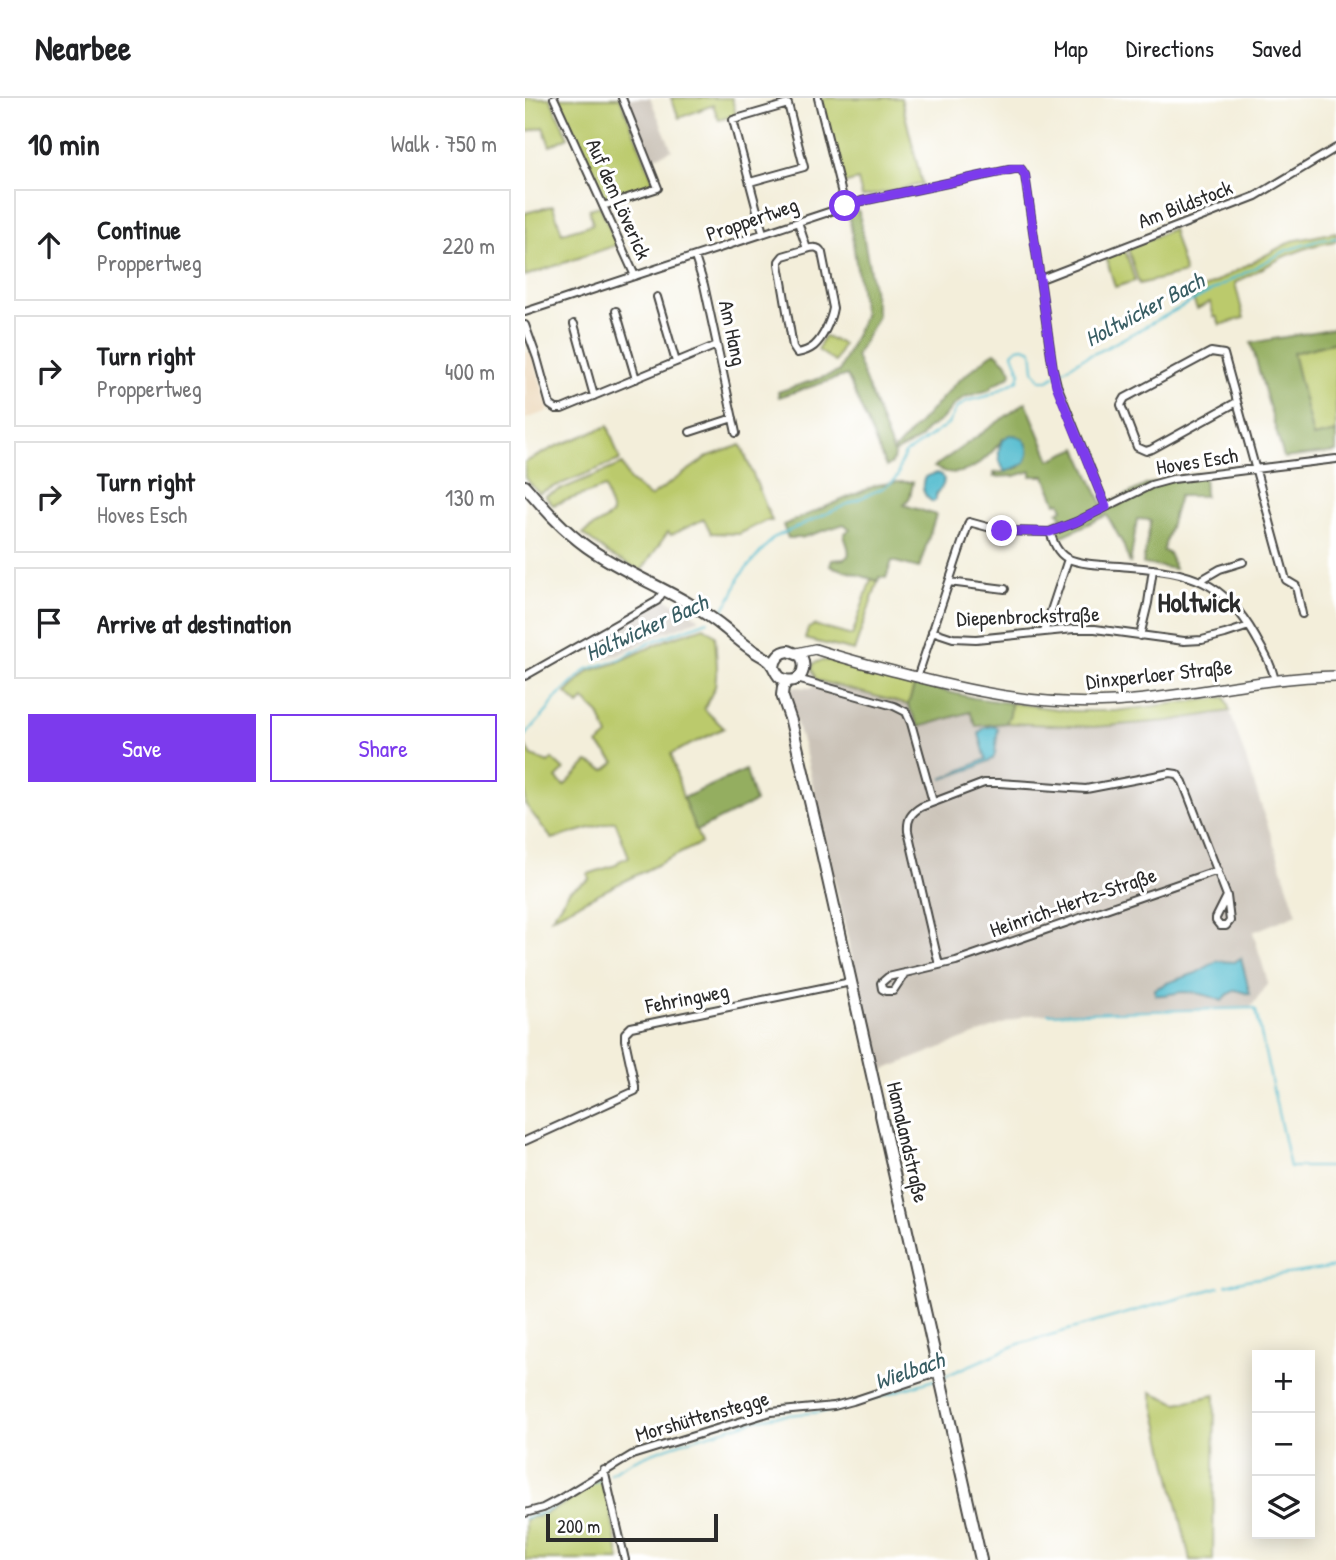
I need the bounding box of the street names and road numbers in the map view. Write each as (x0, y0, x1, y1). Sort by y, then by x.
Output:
street label: Auf dem Löverick (579, 134, 659, 264)
street label: Am Bildstock (1134, 173, 1237, 235)
street label: Proppertweg (702, 190, 802, 248)
street label: Am Hang (712, 298, 754, 368)
street label: Hoves Esch (1154, 440, 1240, 482)
street label: Diepenbrockstraße (956, 599, 1100, 633)
street label: Dinxperloer Straße (1084, 652, 1234, 696)
street label: Heinrich-Hertz-Straße (986, 860, 1160, 944)
street label: Fehringweg (642, 976, 731, 1020)
street label: Hamalandstraße (880, 1079, 936, 1205)
street label: Morshüttenstegge (632, 1383, 772, 1449)

